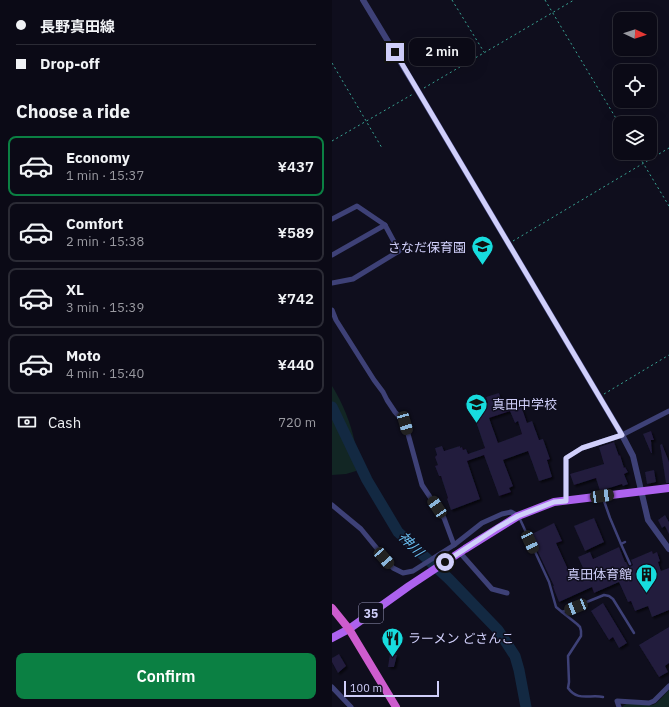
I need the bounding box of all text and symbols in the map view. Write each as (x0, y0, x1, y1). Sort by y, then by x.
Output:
north arrow (613, 12, 657, 56)
map controls (613, 12, 657, 160)
text: 長野真田線 (40, 17, 115, 36)
callout: 2 min (409, 38, 475, 66)
route end (386, 43, 404, 61)
text: 2 min (425, 43, 459, 60)
text: Drop-off (40, 54, 100, 73)
button: locate (613, 64, 657, 108)
text: Choose a ride (16, 100, 130, 123)
button: layers (613, 116, 657, 160)
icon: car (18, 148, 54, 184)
text: Economy (66, 148, 130, 167)
text: ¥437 (277, 157, 314, 176)
text: 1 min · 15:37 (66, 167, 144, 184)
icon: car (18, 214, 54, 250)
text: Comfort (66, 214, 123, 233)
text: ¥589 (277, 223, 314, 242)
text: 2 min · 15:38 (66, 233, 144, 250)
school or university icon: さなだ保育園 (469, 234, 495, 267)
place label: さなだ保育園 (388, 239, 466, 256)
icon: car (18, 280, 54, 316)
text: XL (66, 280, 84, 299)
text: ¥742 (277, 289, 314, 308)
text: 3 min · 15:39 (66, 299, 144, 316)
icon: car (18, 346, 54, 382)
text: Moto (66, 346, 101, 365)
text: ¥440 (277, 355, 314, 374)
text: 4 min · 15:40 (66, 365, 144, 382)
school or university icon: 真田中学校 (464, 391, 490, 424)
place label: 真田中学校 (492, 396, 557, 413)
car (396, 410, 414, 436)
icon: cash (16, 411, 38, 433)
text: Cash (48, 413, 81, 432)
text: 720 m (278, 414, 316, 431)
car (589, 488, 615, 504)
car (425, 494, 449, 520)
water label: 神川 (395, 528, 429, 562)
car (519, 529, 541, 555)
car (372, 545, 396, 571)
route start (436, 553, 454, 571)
building icon: 真田体育館 (634, 561, 660, 594)
place label: 真田体育館 (567, 566, 632, 583)
car (563, 597, 589, 617)
road number: 35 (359, 603, 383, 623)
restaurant icon: ラーメン どさんこ (380, 625, 406, 658)
place label: ラーメン どさんこ (408, 630, 514, 647)
button: Confirm (16, 653, 316, 699)
scale bar (344, 679, 439, 698)
text: 100 m (350, 681, 382, 695)

